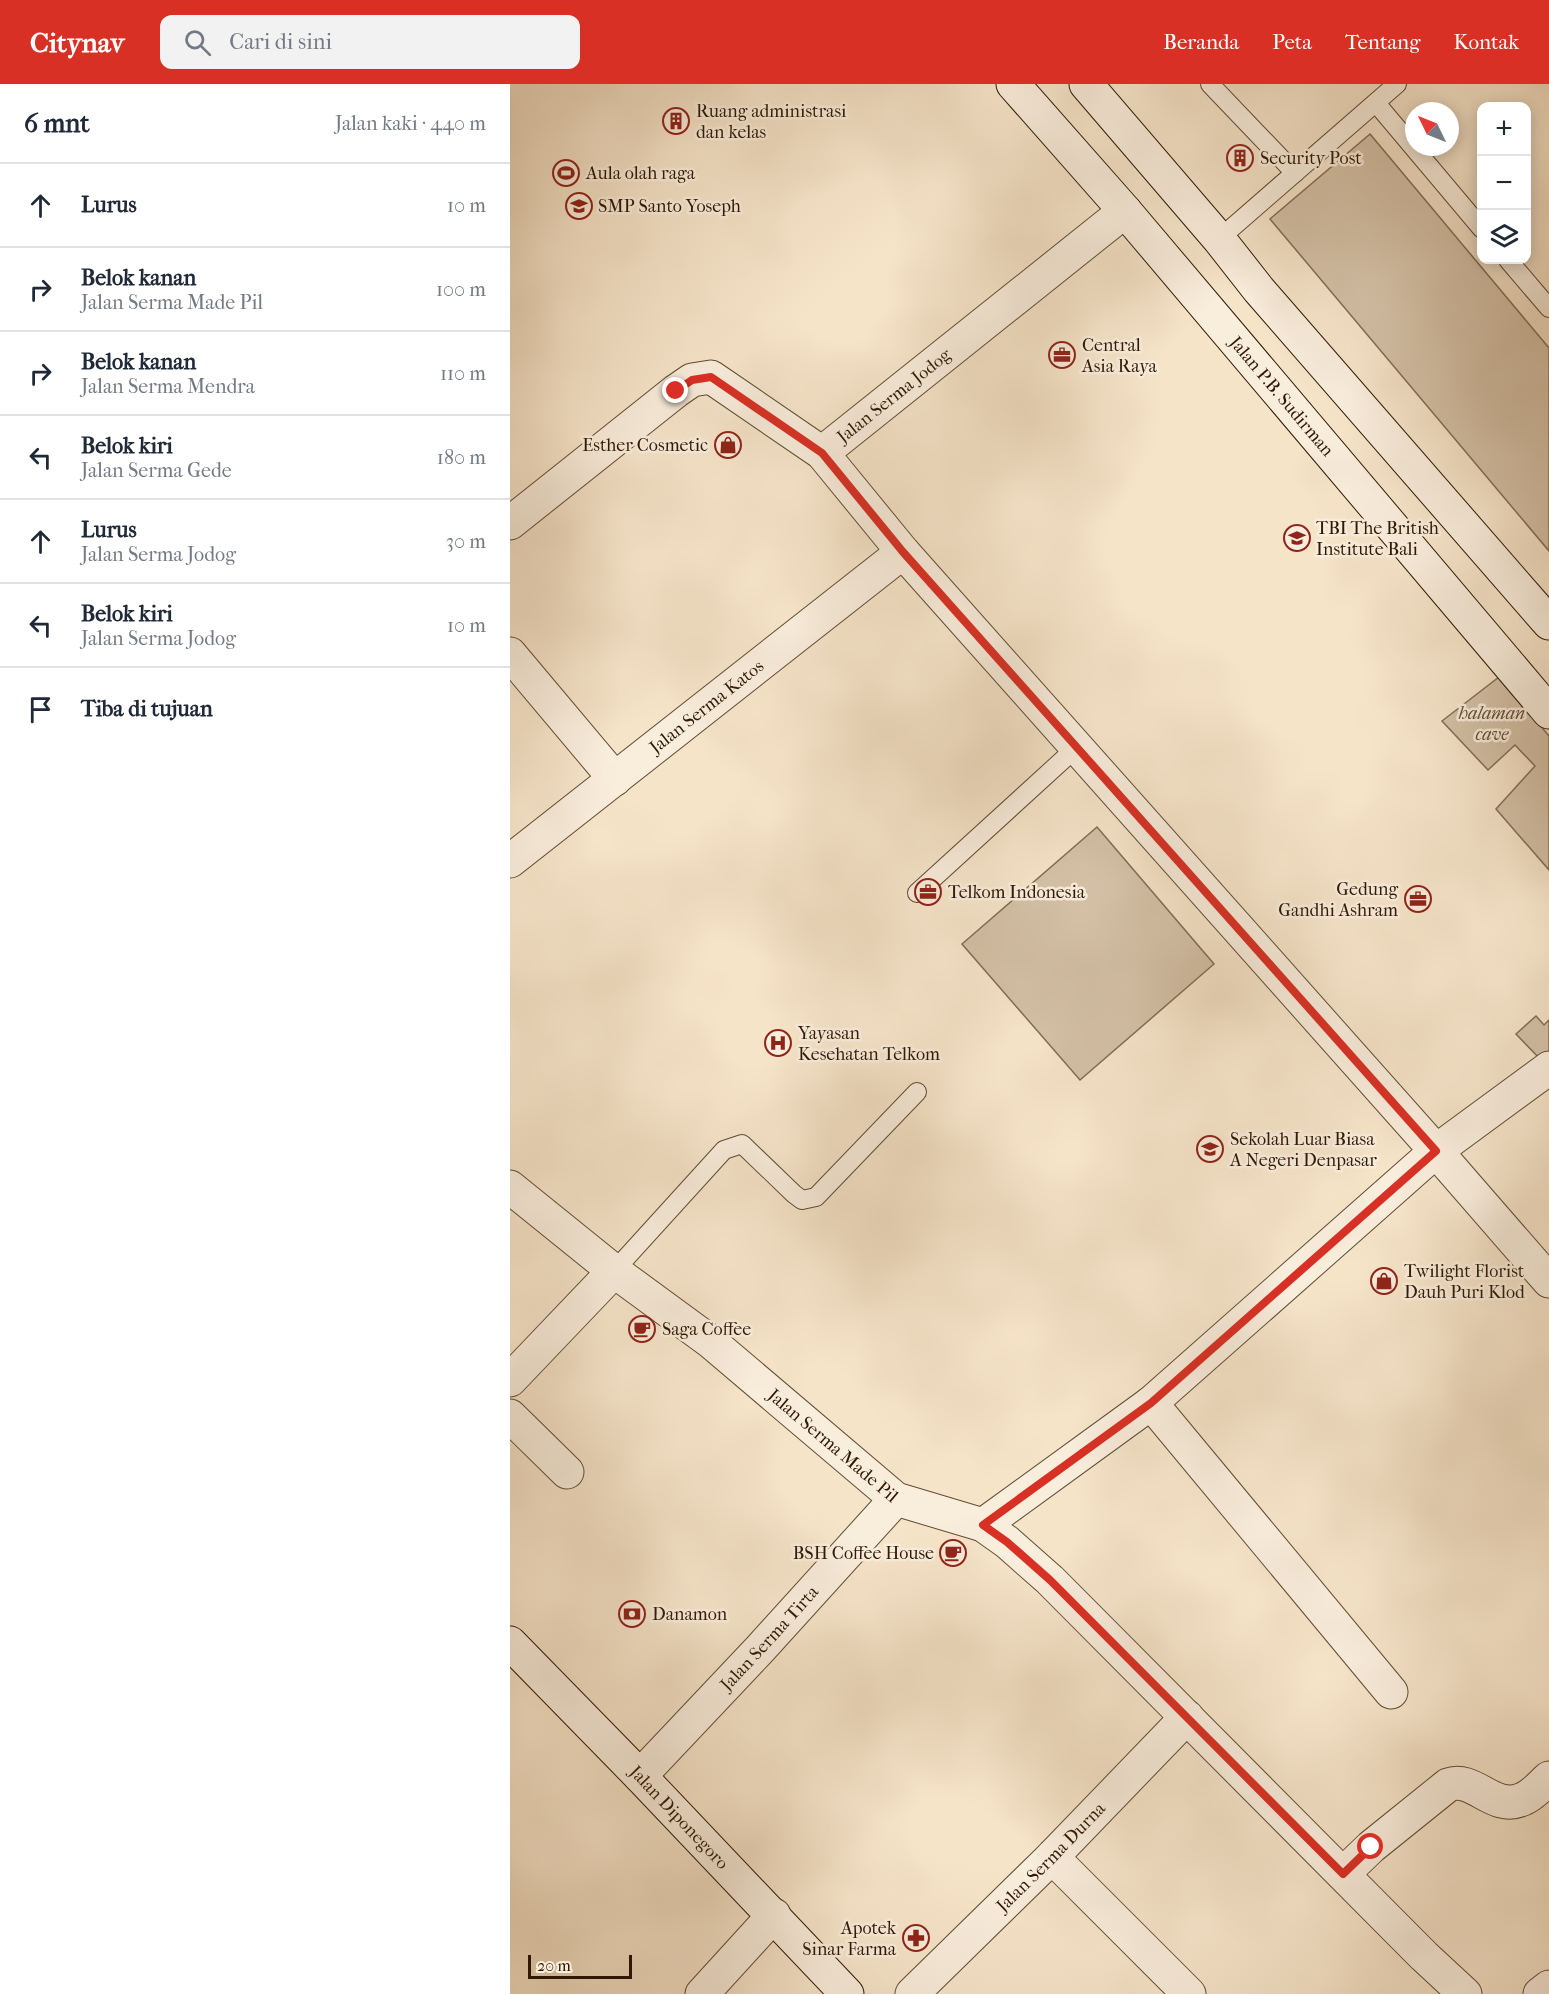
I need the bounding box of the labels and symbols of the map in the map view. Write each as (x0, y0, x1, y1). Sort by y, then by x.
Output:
place label: Ruang administrasi dan kelas (696, 101, 847, 143)
north arrow (1405, 102, 1459, 156)
building icon: Ruang administrasi dan kelas (661, 106, 691, 136)
building icon: Security Post (1225, 143, 1255, 173)
place label: Security Post (1260, 148, 1362, 169)
sports icon: Aula olah raga (551, 158, 581, 188)
place label: Aula olah raga (585, 163, 696, 184)
school or university icon: SMP Santo Yoseph (564, 191, 594, 221)
place label: SMP Santo Yoseph (598, 196, 741, 217)
street label: Jalan P.B. Sudirman (1224, 331, 1339, 461)
place label: Central Asia Raya (1081, 335, 1158, 377)
office icon: Central Asia Raya (1047, 340, 1077, 370)
street label: Jalan Serma Jodog (831, 344, 955, 449)
route end (662, 377, 688, 403)
shop icon: Esther Cosmetic (713, 430, 743, 460)
place label: Esther Cosmetic (582, 435, 708, 456)
place label: TBI The British Institute Bali (1316, 518, 1439, 560)
school or university icon: TBI The British Institute Bali (1282, 523, 1312, 553)
street label: Jalan Serma Katos (644, 655, 768, 759)
park label: halaman cave (1458, 703, 1525, 745)
office icon: Telkom Indonesia (913, 877, 943, 907)
place label: Gedung Gandhi Ashram (1278, 879, 1398, 921)
place label: Telkom Indonesia (948, 882, 1086, 903)
office icon: Gedung Gandhi Ashram (1403, 884, 1433, 914)
place label: Yayasan Kesehatan Telkom (797, 1023, 940, 1065)
hospital icon: Yayasan Kesehatan Telkom (763, 1028, 793, 1058)
place label: Sekolah Luar Biasa A Negeri Denpasar (1229, 1129, 1377, 1171)
school or university icon: Sekolah Luar Biasa A Negeri Denpasar (1195, 1134, 1225, 1164)
place label: Twilight Florist Dauh Puri Klod (1404, 1261, 1525, 1303)
shop icon: Twilight Florist Dauh Puri Klod (1369, 1266, 1399, 1296)
cafe icon: Saga Coffee (627, 1314, 657, 1344)
place label: Saga Coffee (662, 1319, 751, 1340)
street label: Jalan Serma Made Pil (762, 1383, 902, 1507)
cafe icon: BSH Coffee House (938, 1538, 968, 1568)
place label: BSH Coffee House (793, 1543, 934, 1564)
street label: Jalan Serma Tirta (714, 1581, 823, 1696)
bank icon: Danamon (617, 1599, 647, 1629)
place label: Danamon (652, 1604, 728, 1625)
street label: Jalan Diponegoro (624, 1760, 733, 1873)
street label: Jalan Serma Durna (991, 1797, 1110, 1917)
route start (1357, 1833, 1383, 1859)
place label: Apotek Sinar Farma (802, 1918, 897, 1960)
pharmacy icon: Apotek Sinar Farma (901, 1923, 931, 1953)
scale bar (528, 1952, 632, 1980)

